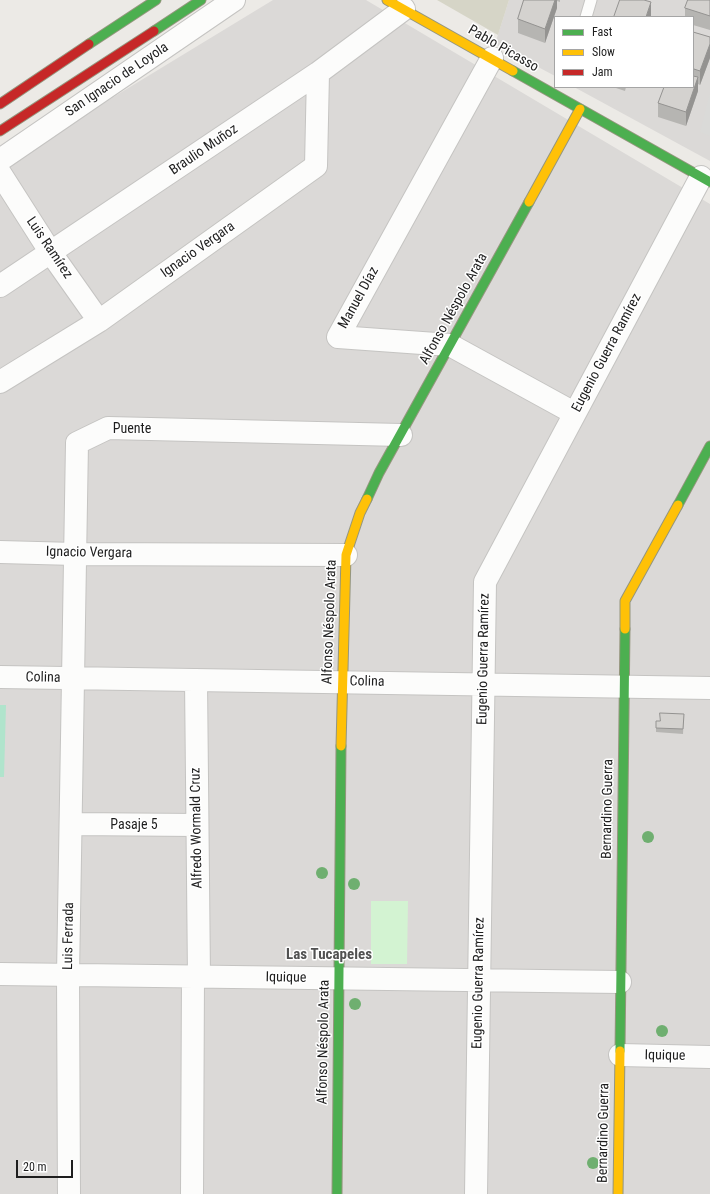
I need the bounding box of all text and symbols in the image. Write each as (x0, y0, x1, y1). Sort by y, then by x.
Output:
legend (554, 16, 694, 88)
street label: Pablo Picasso (465, 22, 541, 76)
text: Fast (592, 25, 612, 39)
street label: San Ignacio de Loyola (62, 39, 172, 121)
text: Slow (592, 45, 615, 59)
text: Jam (592, 65, 613, 79)
street label: Braulio Muñoz (167, 121, 241, 179)
street label: Luis Ramírez (22, 214, 76, 282)
street label: Ignacio Vergara (158, 218, 238, 282)
street label: Alfonso Néspolo Arata (416, 250, 492, 368)
street label: Manuel Díaz (335, 264, 383, 332)
street label: Eugenio Guerra Ramírez (569, 291, 645, 415)
street label: Puente (113, 421, 151, 437)
street label: Ignacio Vergara (46, 544, 132, 562)
street label: Alfonso Néspolo Arata (319, 559, 341, 685)
street label: Eugenio Guerra Ramírez (474, 593, 494, 725)
street label: Colina (25, 669, 61, 687)
street label: Colina (349, 673, 385, 691)
street label: Bernardino Guerra (599, 759, 617, 859)
street label: Alfredo Wormald Cruz (188, 767, 206, 889)
street label: Pasaje 5 (110, 817, 158, 833)
street label: Luis Ferrada (60, 902, 78, 970)
street label: Eugenio Guerra Ramírez (469, 917, 489, 1049)
district label: Las Tucapeles (286, 946, 372, 964)
street label: Iquique (265, 969, 307, 987)
street label: Alfonso Néspolo Arata (315, 979, 333, 1105)
street label: Iquique (644, 1047, 686, 1065)
street label: Bernardino Guerra (595, 1083, 613, 1183)
scale bar (18, 1152, 75, 1178)
text: 20 m (23, 1160, 47, 1174)

